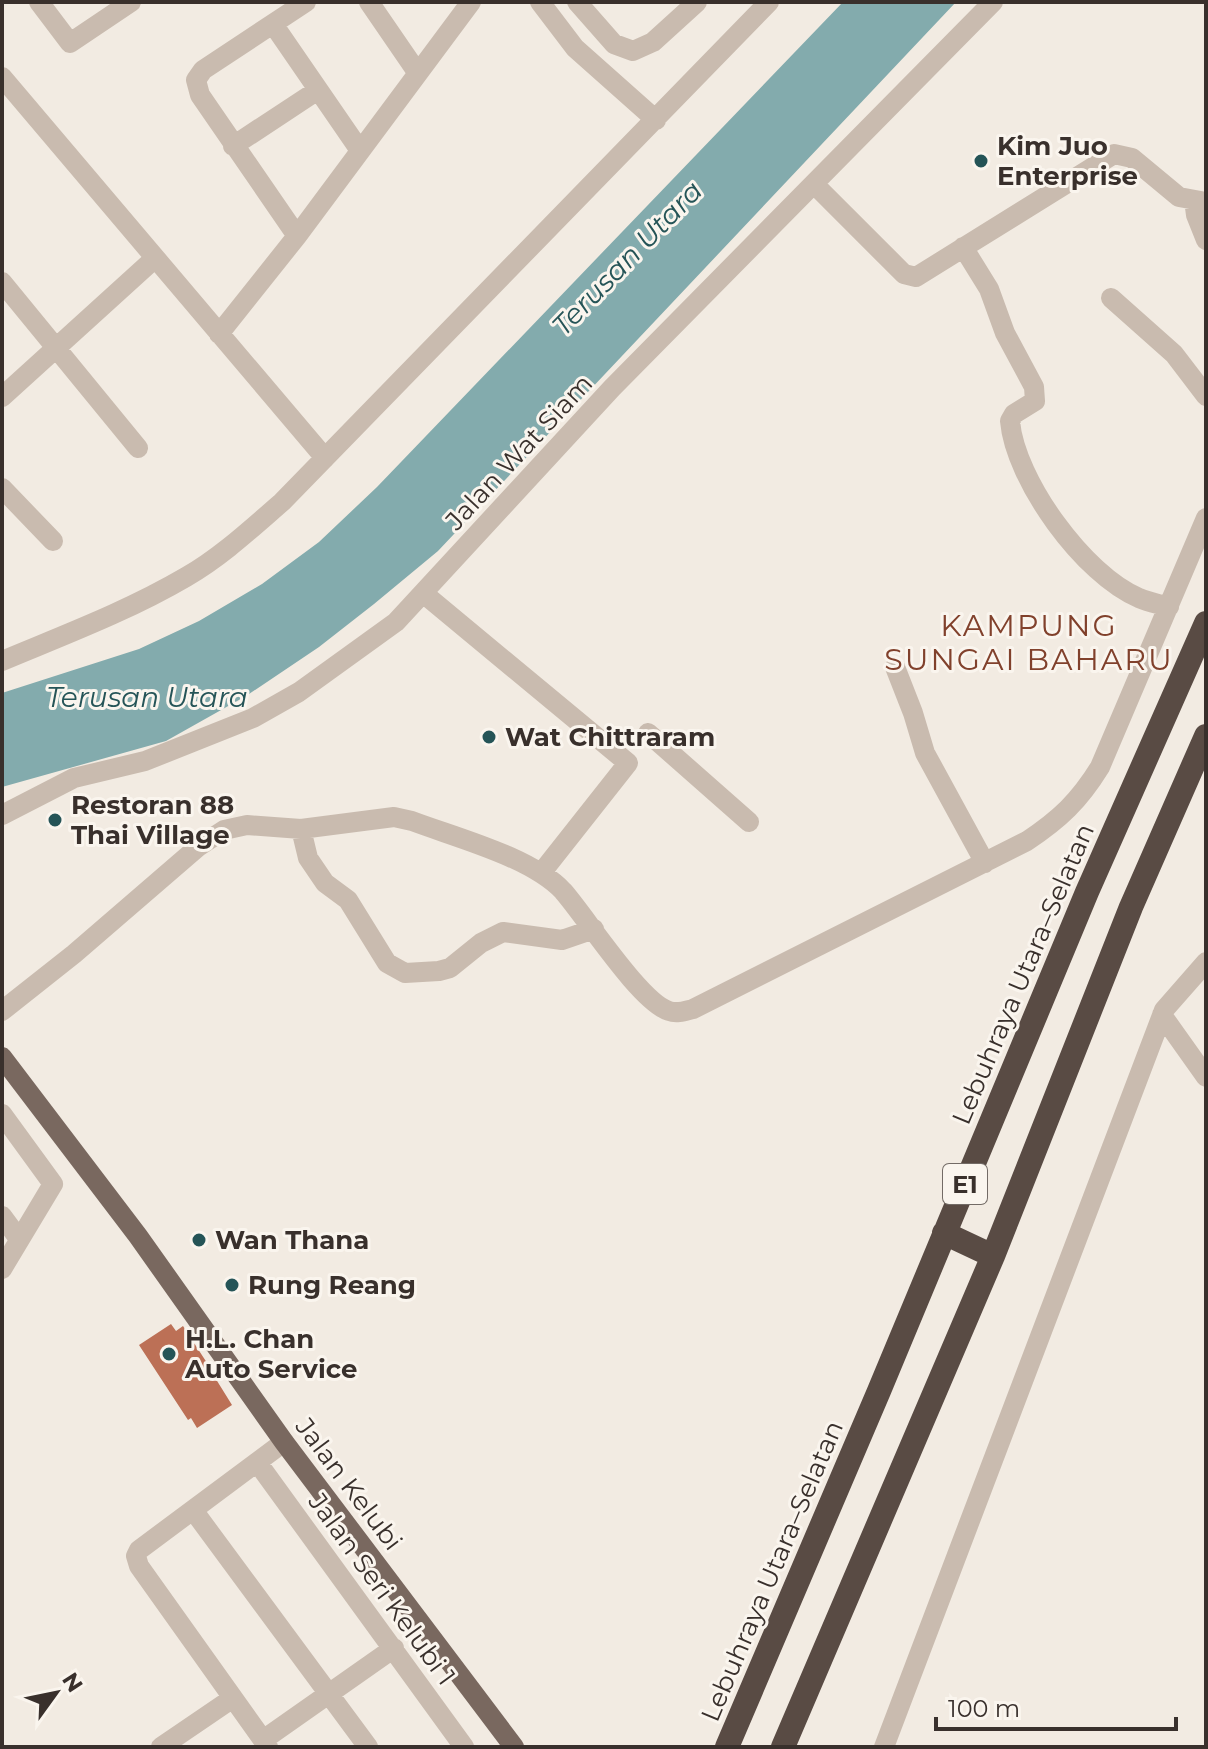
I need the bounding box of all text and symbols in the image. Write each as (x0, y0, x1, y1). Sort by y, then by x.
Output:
place label: Kim Juo Enterprise (997, 130, 1138, 192)
marker: Kim Juo Enterprise (972, 152, 990, 170)
water label: Terusan Utara (545, 174, 709, 342)
street label: Jalan Wat Siam (438, 368, 599, 537)
district label: KAMPUNG SUNGAI BAHARU (884, 607, 1174, 678)
water label: Terusan Utara (46, 680, 248, 714)
place label: Wat Chittraram (505, 721, 715, 753)
marker: Wat Chittraram (480, 728, 498, 746)
place label: Restoran 88 Thai Village (71, 789, 234, 851)
marker: Restoran 88 Thai Village (46, 811, 64, 829)
street label: Lebuhraya Utara–Selatan (945, 819, 1101, 1129)
road number: E1 (943, 1164, 987, 1204)
place label: Wan Thana (215, 1224, 369, 1256)
marker: Wan Thana (190, 1231, 208, 1249)
place label: Rung Reang (248, 1269, 416, 1301)
marker: Rung Reang (223, 1276, 241, 1294)
place label: H.L. Chan Auto Service (184, 1323, 357, 1385)
marker: H.L. Chan Auto Service (160, 1345, 178, 1363)
street label: Jalan Kelubi (288, 1411, 409, 1557)
street label: Lebuhraya Utara–Selatan (694, 1416, 850, 1726)
street label: Jalan Seri Kelubi 1 (301, 1486, 462, 1691)
north arrow (16, 1653, 96, 1733)
text: N (56, 1668, 89, 1697)
scale bar (936, 1681, 1176, 1731)
text: 100 m (948, 1694, 1020, 1723)

